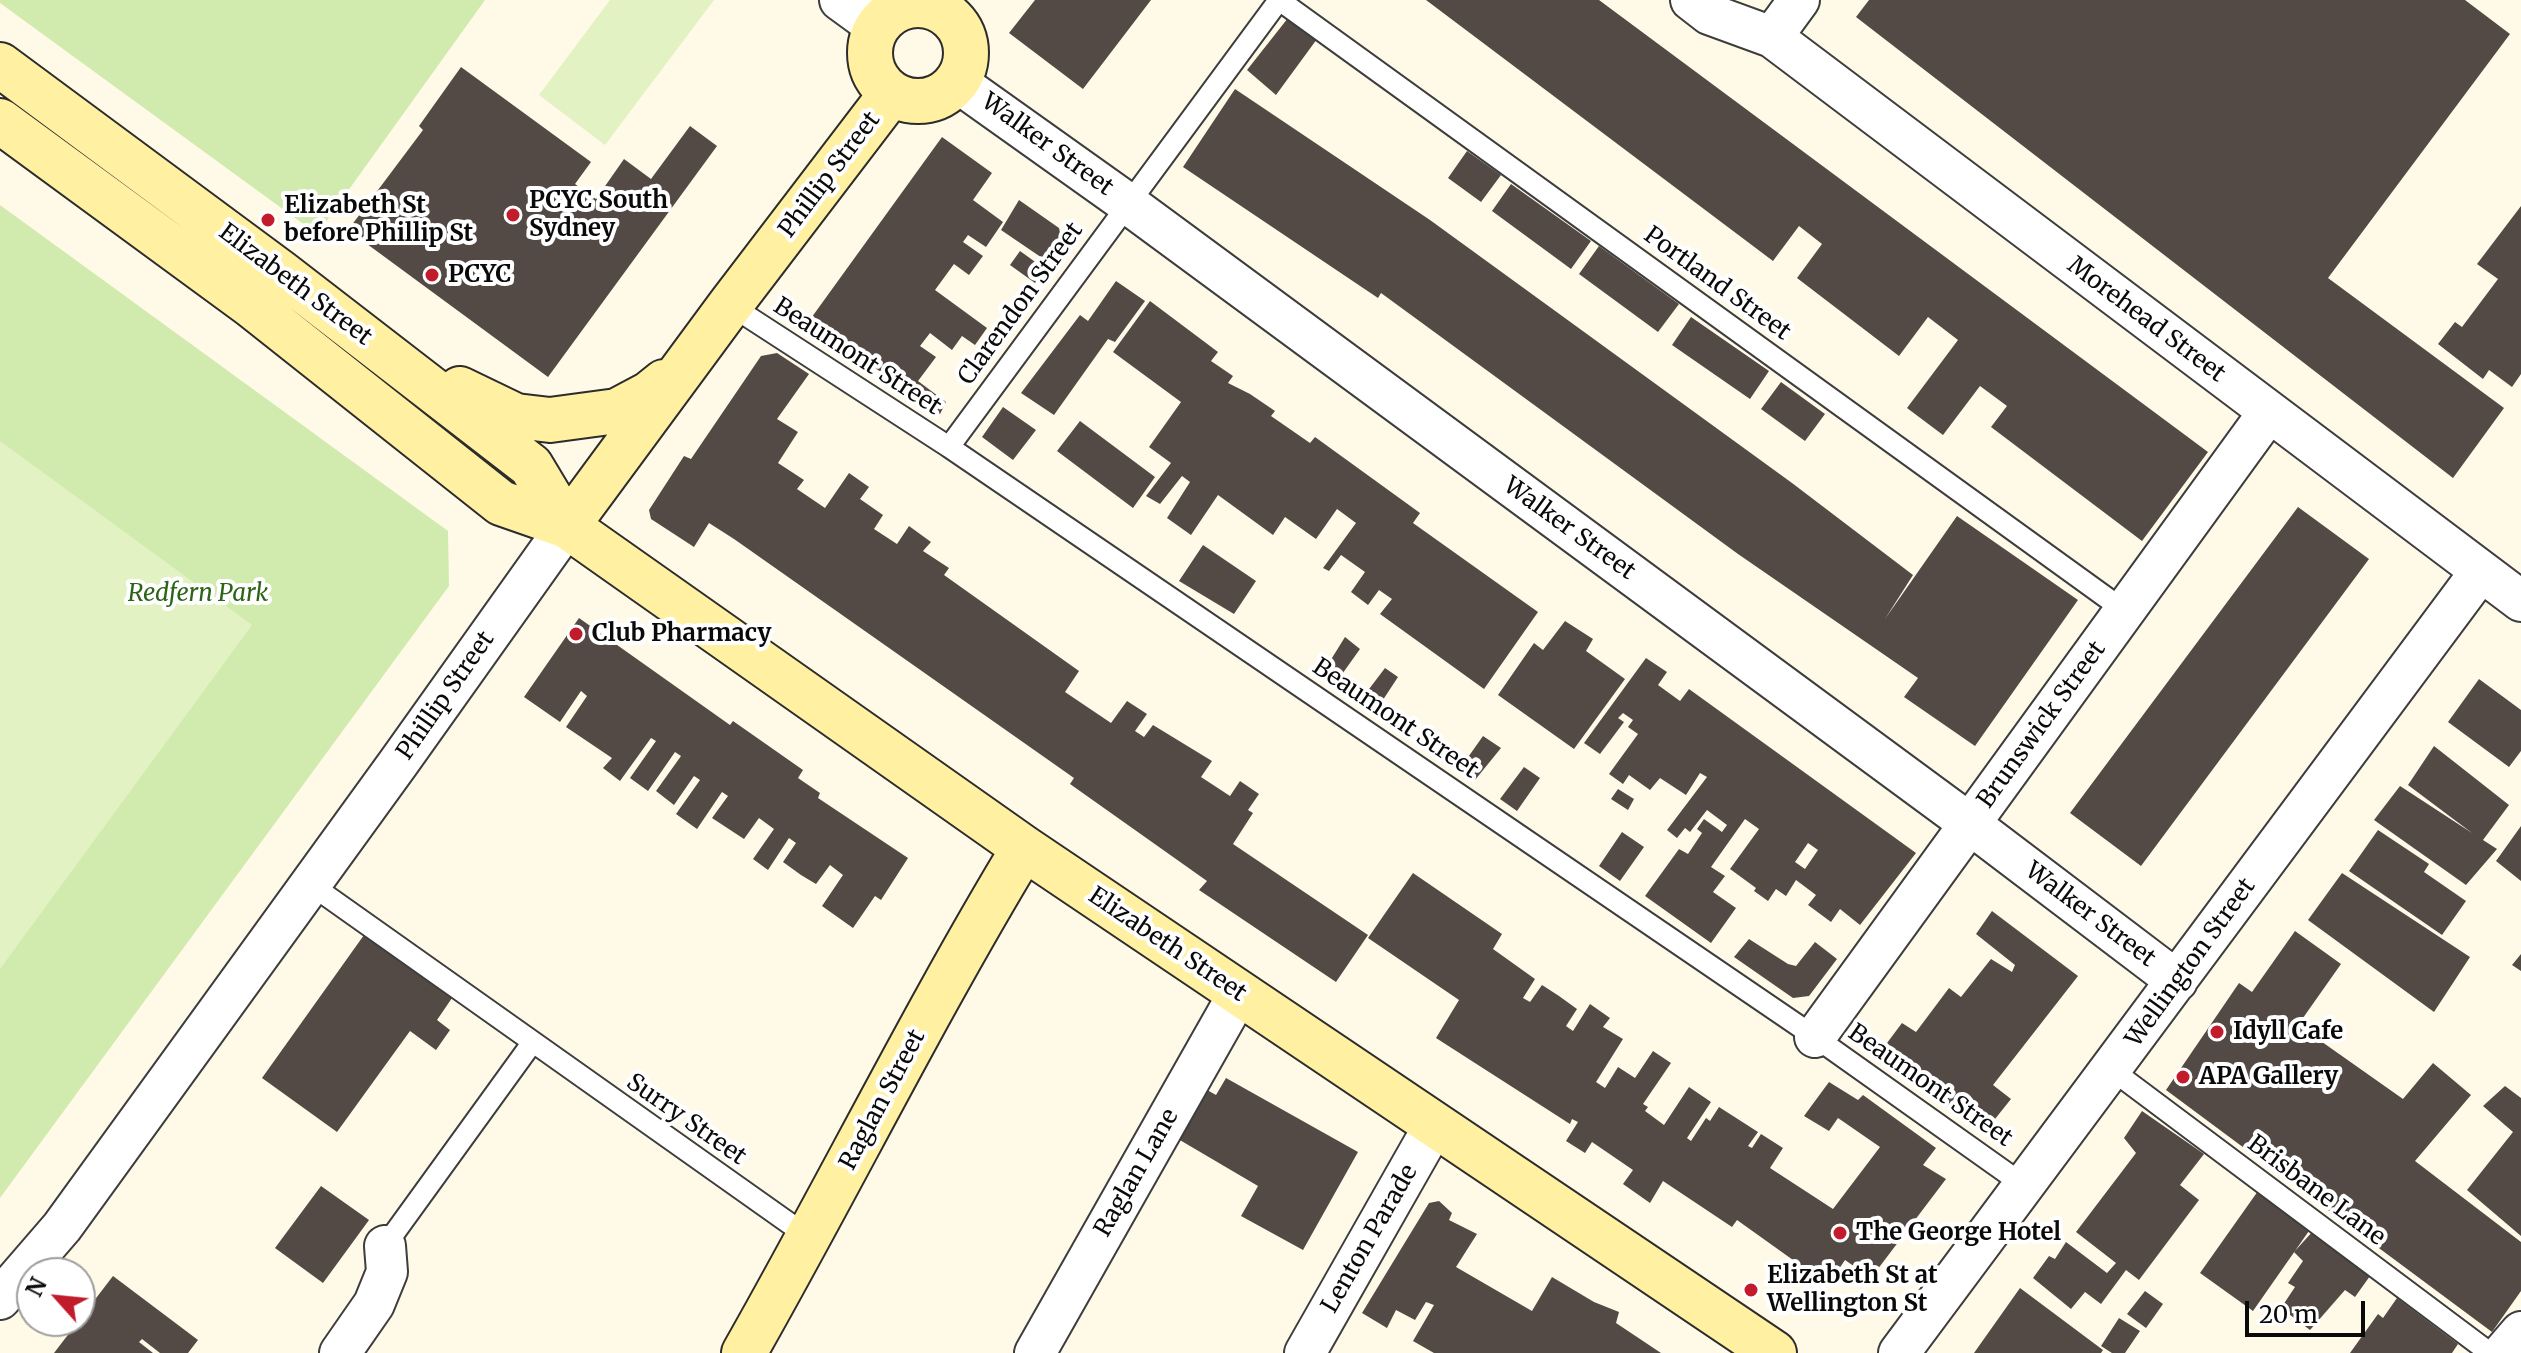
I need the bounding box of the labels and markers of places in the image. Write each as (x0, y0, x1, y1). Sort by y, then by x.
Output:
place label: PCYC South Sydney (529, 187, 668, 243)
place label: Elizabeth St before Phillip St (284, 192, 473, 248)
marker: PCYC South Sydney (504, 206, 522, 224)
marker: Elizabeth St before Phillip St (259, 211, 277, 229)
place label: PCYC (448, 261, 512, 289)
marker: PCYC (423, 266, 441, 284)
place label: Club Pharmacy (592, 620, 771, 648)
marker: Club Pharmacy (567, 625, 585, 643)
place label: Idyll Cafe (2233, 1018, 2343, 1046)
marker: Idyll Cafe (2208, 1023, 2226, 1041)
place label: APA Gallery (2199, 1063, 2338, 1091)
marker: APA Gallery (2174, 1068, 2192, 1086)
place label: The George Hotel (1856, 1219, 2061, 1247)
marker: The George Hotel (1831, 1224, 1849, 1242)
place label: Elizabeth St at Wellington St (1767, 1262, 1938, 1318)
marker: Elizabeth St at Wellington St (1742, 1281, 1760, 1299)

